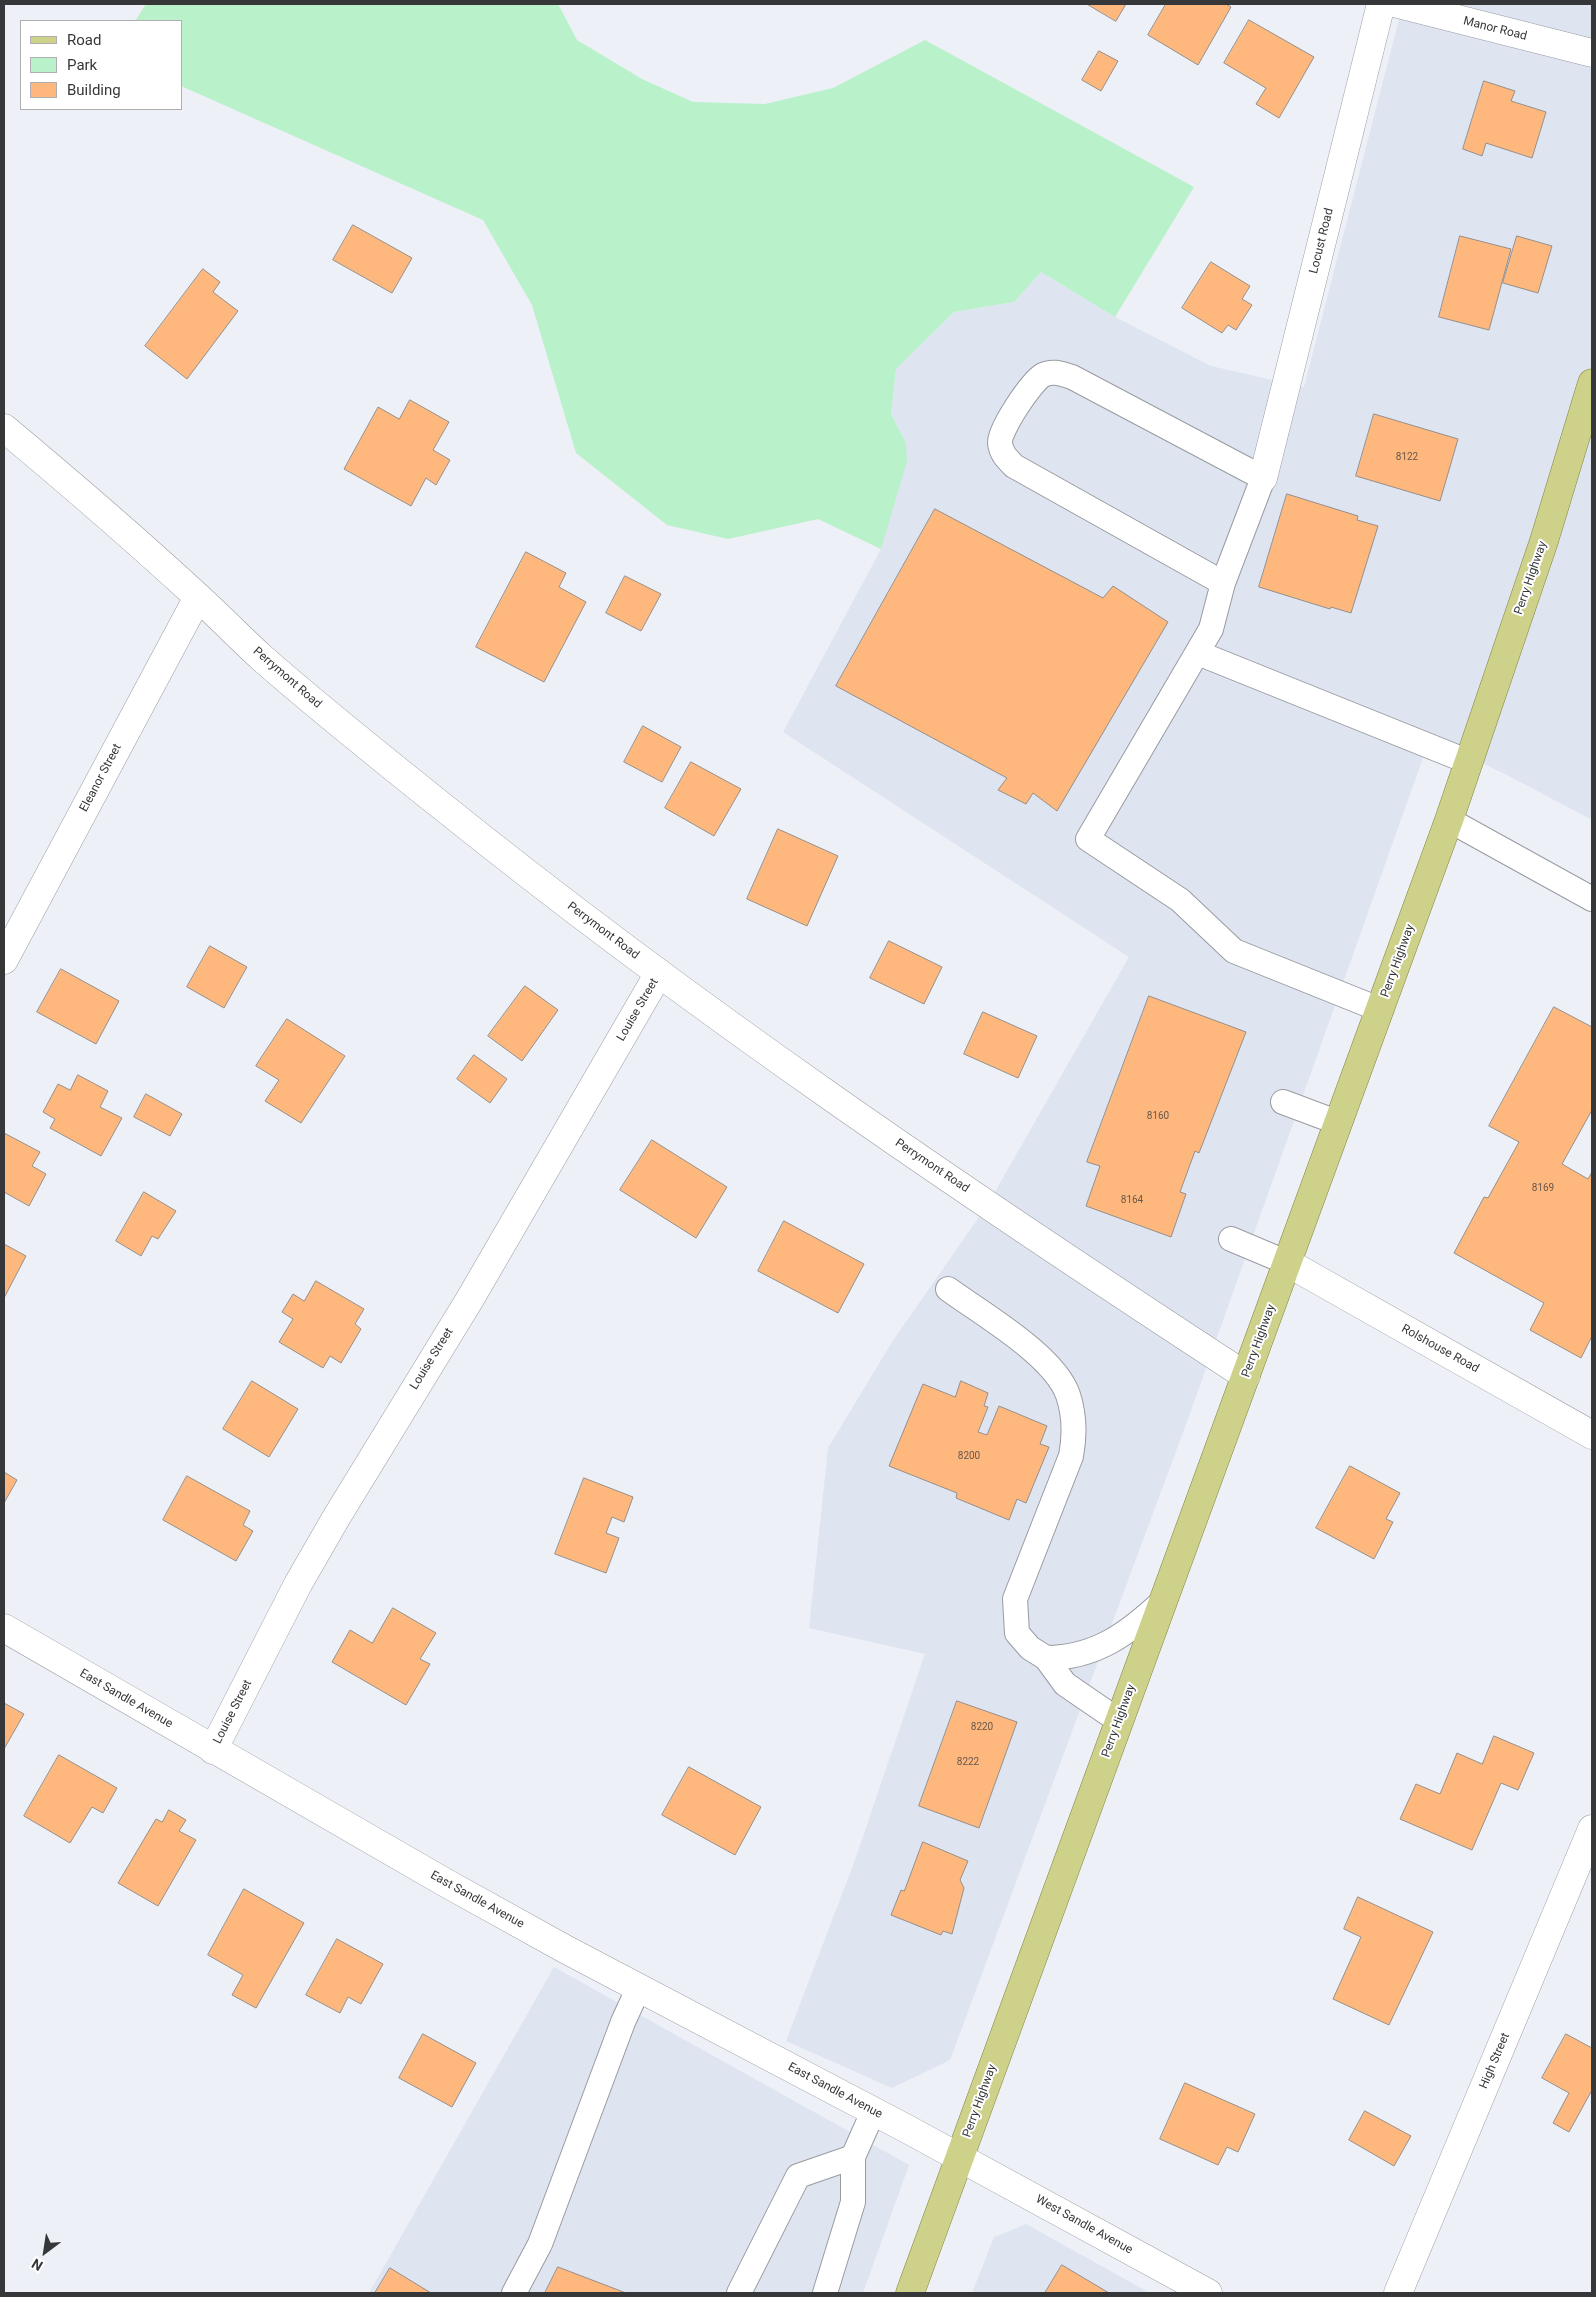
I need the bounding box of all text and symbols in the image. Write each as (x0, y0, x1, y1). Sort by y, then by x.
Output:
street label: Manor Road (1462, 14, 1528, 44)
legend (20, 20, 182, 110)
text: Road (67, 31, 101, 49)
text: Park (67, 56, 97, 74)
text: Building (67, 81, 121, 99)
street label: Locust Road (1307, 207, 1337, 275)
house number: 8122 (1396, 451, 1418, 463)
street label: Perry Highway (1512, 539, 1550, 617)
street label: Perrymont Road (250, 644, 324, 712)
street label: Eleanor Street (77, 742, 125, 814)
street label: Perrymont Road (564, 899, 642, 963)
street label: Perry Highway (1378, 922, 1418, 1000)
street label: Louise Street (614, 976, 662, 1044)
house number: 8160 (1147, 1110, 1169, 1122)
street label: Perrymont Road (892, 1136, 972, 1196)
house number: 8169 (1532, 1182, 1554, 1194)
house number: 8164 (1121, 1194, 1143, 1206)
street label: Perry Highway (1239, 1302, 1279, 1380)
street label: Rolshouse Road (1399, 1322, 1481, 1376)
street label: Louise Street (407, 1325, 457, 1393)
house number: 8200 (958, 1450, 980, 1462)
street label: East Sandle Avenue (77, 1667, 175, 1731)
street label: Louise Street (211, 1678, 255, 1746)
street label: Perry Highway (1099, 1682, 1139, 1760)
house number: 8220 (971, 1721, 993, 1733)
house number: 8222 (957, 1756, 979, 1768)
street label: East Sandle Avenue (428, 1868, 526, 1932)
street label: High Street (1477, 2031, 1513, 2091)
street label: East Sandle Avenue (785, 2060, 885, 2122)
street label: Perry Highway (960, 2062, 1000, 2140)
street label: West Sandle Avenue (1033, 2192, 1135, 2258)
north arrow (20, 2227, 70, 2277)
text: N (29, 2255, 46, 2274)

